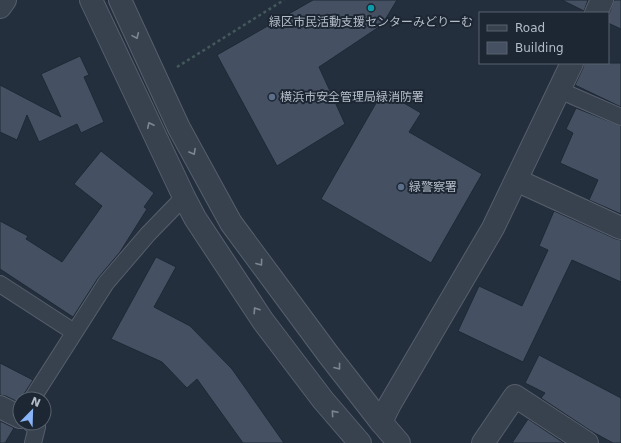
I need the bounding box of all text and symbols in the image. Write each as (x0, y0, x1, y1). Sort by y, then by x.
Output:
marker: 緑区市民活動支援センターみどりーむ (366, 3, 376, 13)
legend (479, 12, 609, 64)
place label: 緑区市民活動支援センターみどりーむ (269, 15, 473, 29)
text: Road (515, 21, 545, 35)
one-way arrow (131, 32, 139, 39)
text: Building (515, 41, 564, 55)
place label: 横浜市安全管理局緑消防署 (280, 90, 424, 104)
marker: 横浜市安全管理局緑消防署 (267, 92, 277, 102)
one-way arrow (147, 121, 155, 129)
one-way arrow (188, 148, 195, 156)
place label: 緑警察署 (409, 180, 457, 194)
marker: 緑警察署 (396, 182, 406, 192)
one-way arrow (255, 259, 262, 266)
one-way arrow (253, 307, 261, 314)
one-way arrow (333, 363, 340, 370)
north arrow (12, 391, 52, 431)
text: N (29, 394, 42, 410)
one-way arrow (332, 411, 339, 418)

